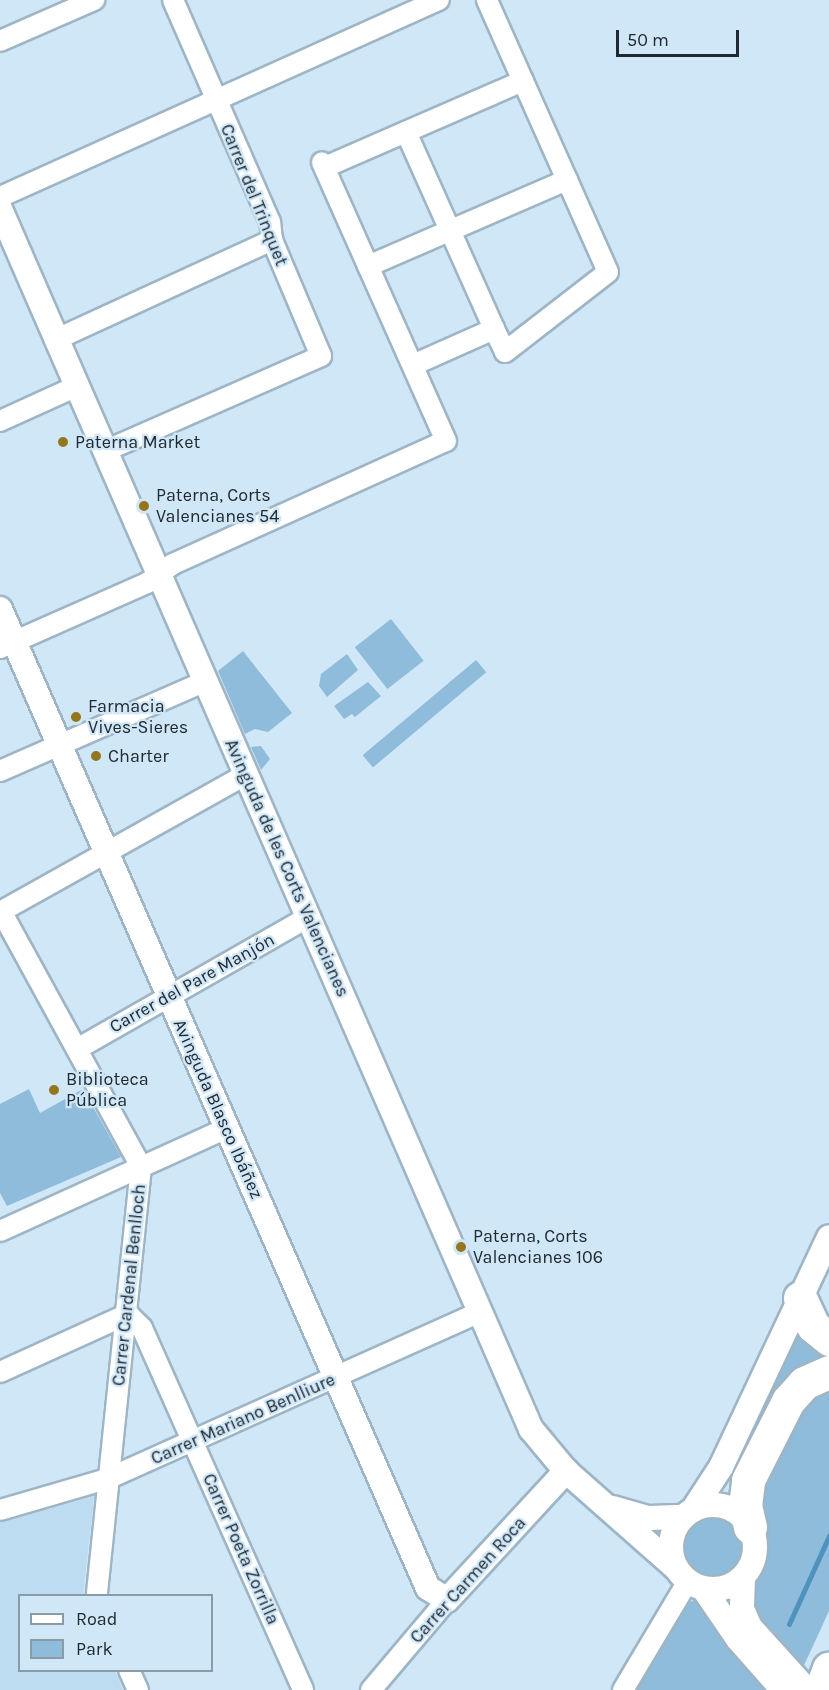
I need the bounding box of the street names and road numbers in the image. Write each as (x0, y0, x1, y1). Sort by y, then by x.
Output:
street label: Carrer del Trinquet (216, 121, 292, 269)
street label: Avinguda de les Corts Valencianes (220, 736, 354, 1000)
street label: Carrer del Pare Manjón (106, 929, 278, 1037)
street label: Avinguda Blasco Ibáñez (169, 1016, 267, 1202)
street label: Carrer Cardenal Benlloch (108, 1183, 150, 1387)
street label: Carrer Mariano Benlliure (148, 1369, 338, 1469)
street label: Carrer Poeta Zorrilla (198, 1470, 284, 1628)
street label: Carrer Carmen Roca (406, 1512, 530, 1648)

